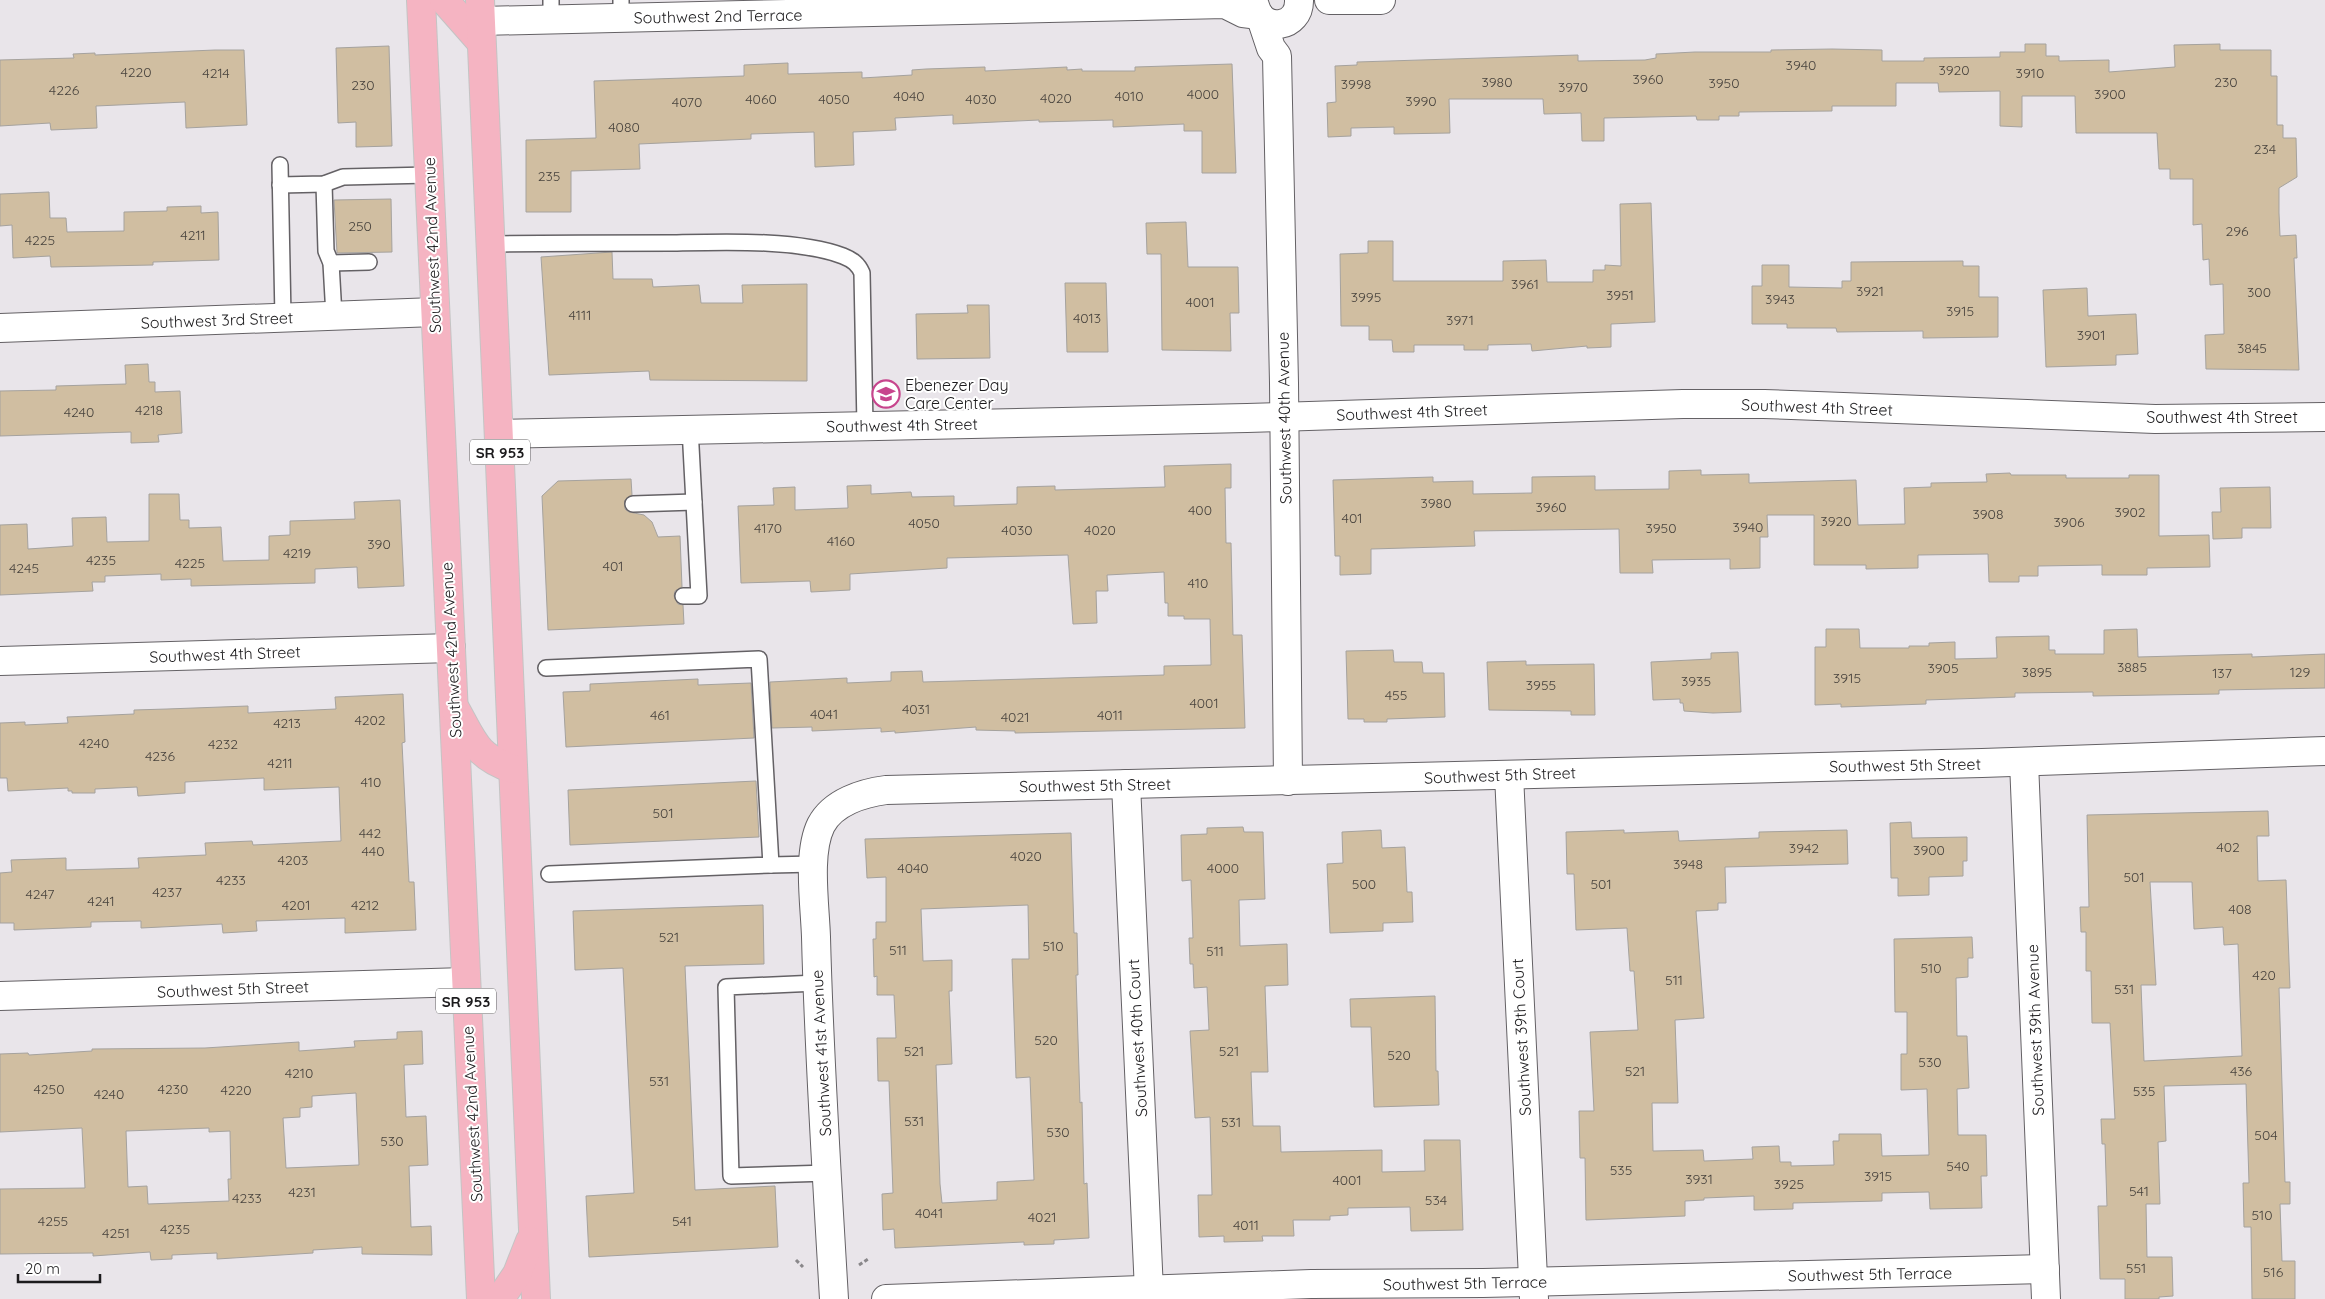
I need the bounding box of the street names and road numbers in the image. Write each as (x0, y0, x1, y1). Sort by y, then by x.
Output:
street label: Southwest 2nd Terrace (633, 5, 803, 27)
street label: Southwest 42nd Avenue (419, 157, 445, 333)
street label: Southwest 3rd Street (140, 307, 294, 333)
street label: Southwest 40th Avenue (1272, 332, 1296, 504)
street label: Southwest 4th Street (1741, 394, 1893, 420)
street label: Southwest 4th Street (1336, 399, 1488, 425)
street label: Southwest 4th Street (2146, 407, 2298, 427)
street label: Southwest 4th Street (826, 414, 978, 436)
road number: SR 953 (470, 440, 530, 464)
street label: Southwest 42nd Avenue (436, 562, 466, 738)
street label: Southwest 4th Street (149, 641, 301, 667)
street label: Southwest 5th Street (1829, 754, 1981, 776)
street label: Southwest 5th Street (1424, 762, 1576, 788)
street label: Southwest 5th Street (1019, 774, 1171, 796)
street label: Southwest 39th Avenue (2022, 944, 2048, 1116)
street label: Southwest 40th Court (1123, 958, 1151, 1118)
street label: Southwest 39th Court (1507, 958, 1535, 1116)
street label: Southwest 41st Avenue (807, 969, 835, 1137)
street label: Southwest 5th Street (157, 976, 309, 1002)
road number: SR 953 (436, 988, 496, 1014)
street label: Southwest 42nd Avenue (457, 1026, 487, 1202)
street label: Southwest 5th Terrace (1788, 1263, 1952, 1285)
street label: Southwest 5th Terrace (1383, 1272, 1547, 1294)

